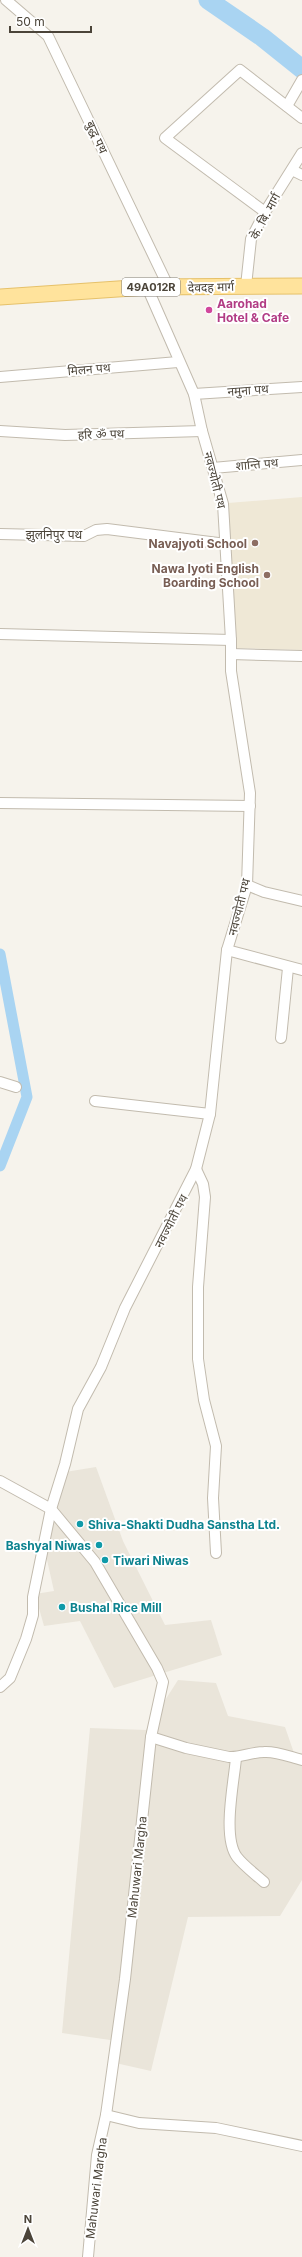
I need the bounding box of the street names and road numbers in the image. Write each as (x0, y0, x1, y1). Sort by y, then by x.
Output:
street label: बुद्ध पथ (82, 118, 111, 156)
street label: के. बि. मार्ग (247, 190, 284, 242)
road number: 49A012R (122, 278, 180, 296)
street label: देवदह मार्ग (188, 279, 235, 295)
street label: मिलन पथ (67, 360, 111, 378)
street label: नमुना पथ (227, 381, 270, 400)
street label: हरि ॐ पथ (77, 426, 125, 442)
street label: नवज्योती पथ (201, 450, 229, 510)
street label: शान्ति पथ (235, 455, 279, 473)
street label: झुलनिपुर पथ (26, 527, 83, 543)
street label: नवज्योती पथ (225, 877, 253, 937)
street label: नवज्योती पथ (151, 1191, 191, 1250)
street label: Mahuwari Margha (124, 1815, 150, 1919)
street label: Mahuwari Margha (82, 2136, 110, 2240)

